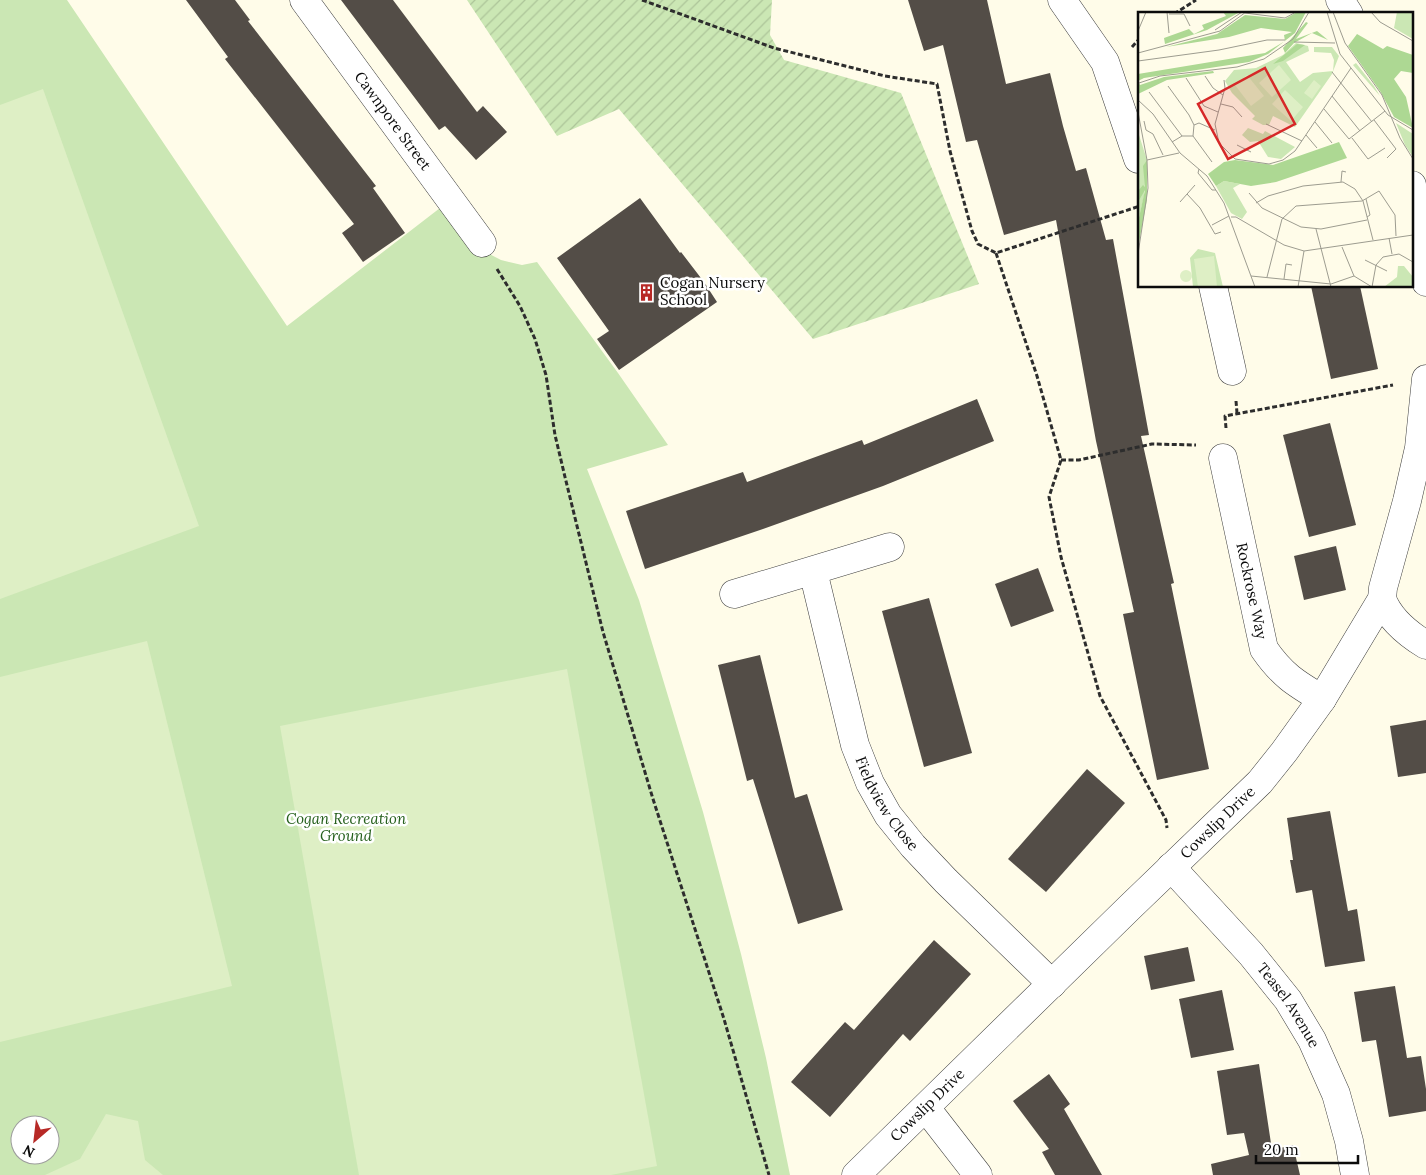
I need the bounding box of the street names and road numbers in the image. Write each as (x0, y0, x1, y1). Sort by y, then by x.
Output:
street label: Cawnpore Street (351, 68, 436, 174)
street label: Rockrose Way (1232, 541, 1272, 641)
street label: Fieldview Close (851, 754, 923, 854)
street label: Cowslip Drive (1176, 782, 1259, 863)
street label: Teasel Avenue (1253, 959, 1324, 1051)
street label: Cowslip Drive (886, 1064, 968, 1145)

